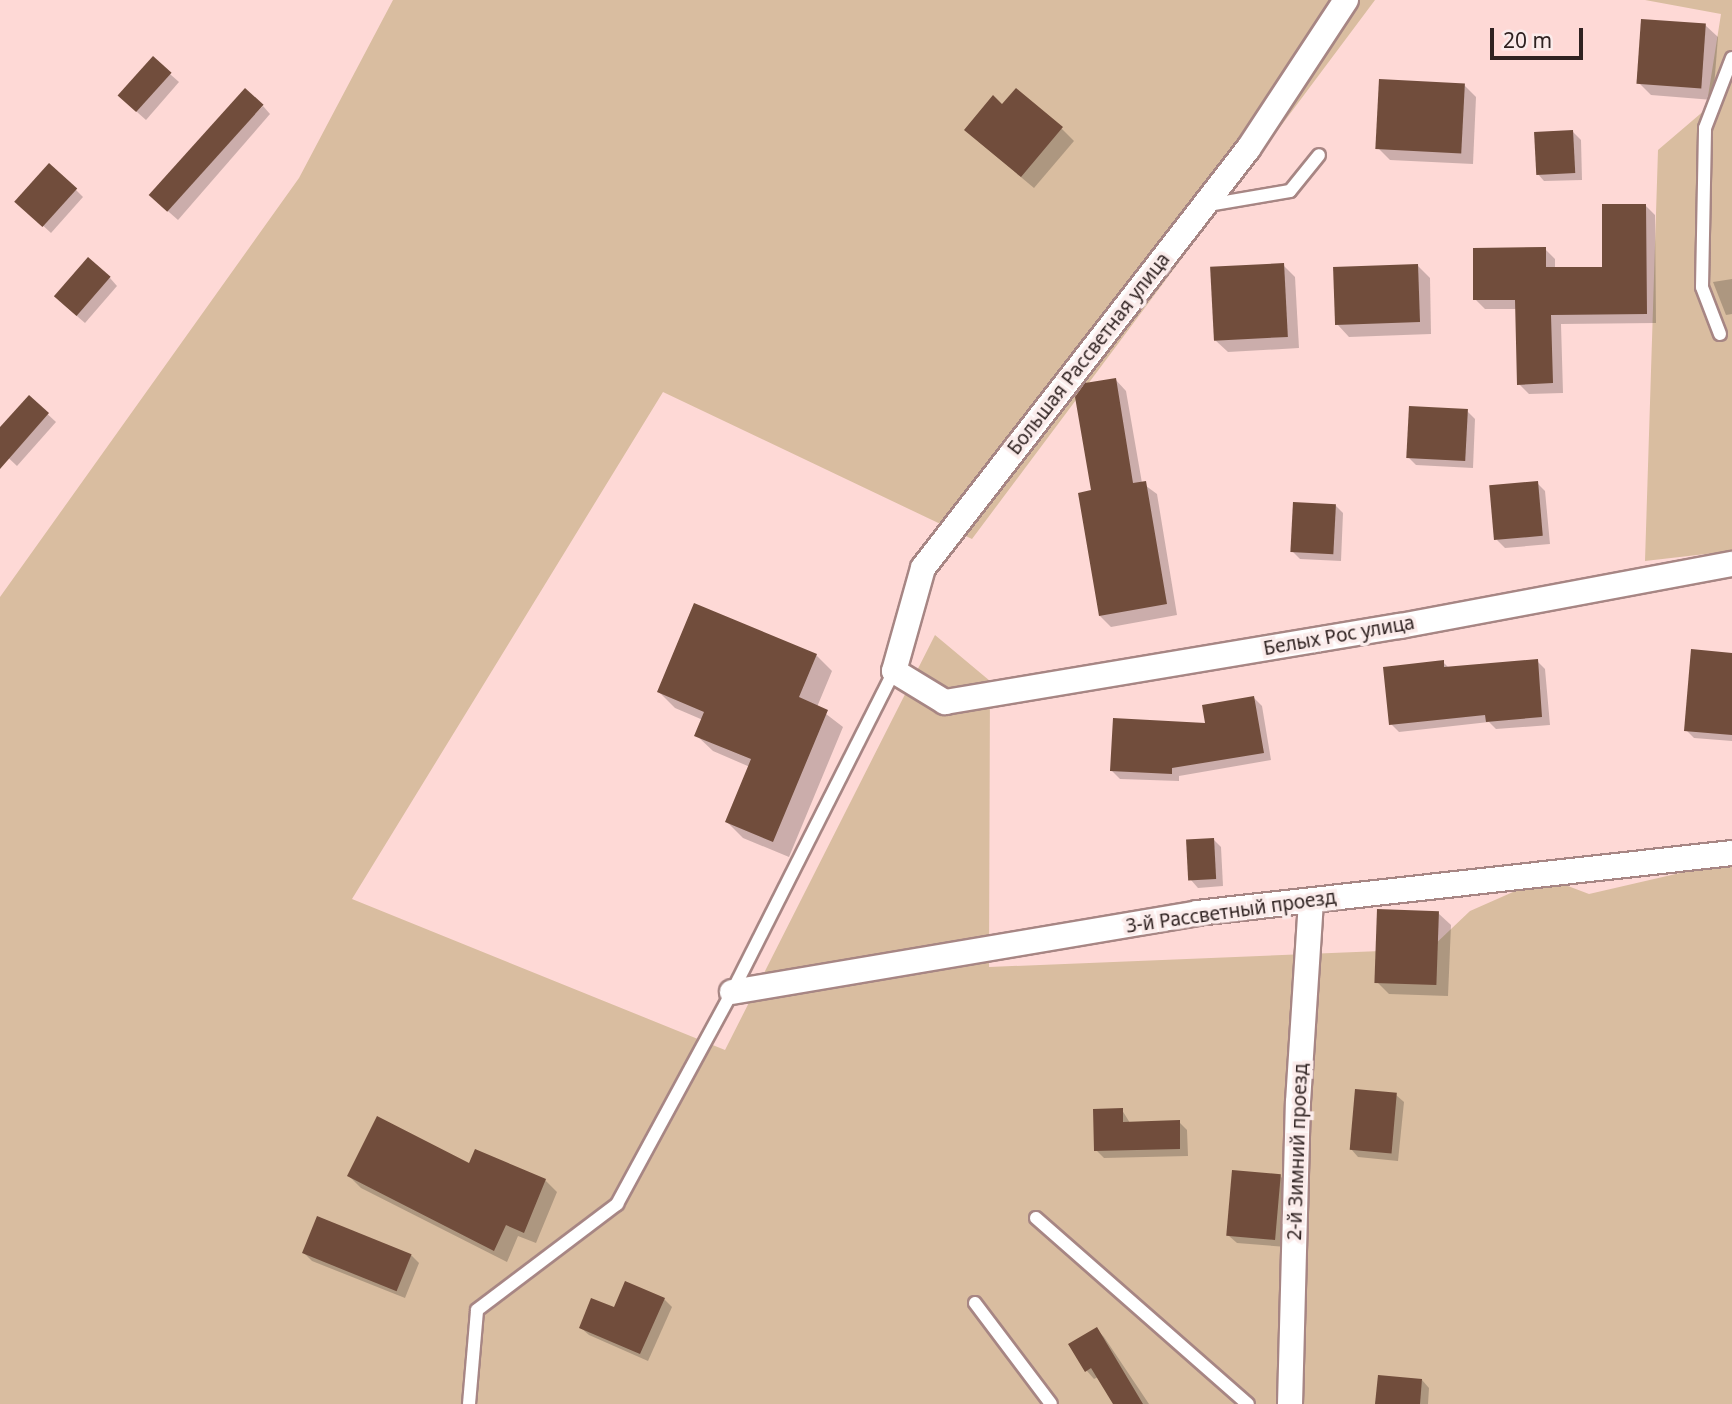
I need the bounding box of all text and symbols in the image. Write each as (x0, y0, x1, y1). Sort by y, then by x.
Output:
scale bar (1494, 14, 1587, 58)
text: 20 m (1503, 26, 1552, 54)
street label: Большая Рассветная улица (1003, 249, 1175, 459)
street label: Белых Рос улица (1262, 611, 1416, 661)
street label: 3-й Рассветный проезд (1124, 886, 1338, 938)
street label: 2-й Зимний проезд (1284, 1063, 1312, 1241)

